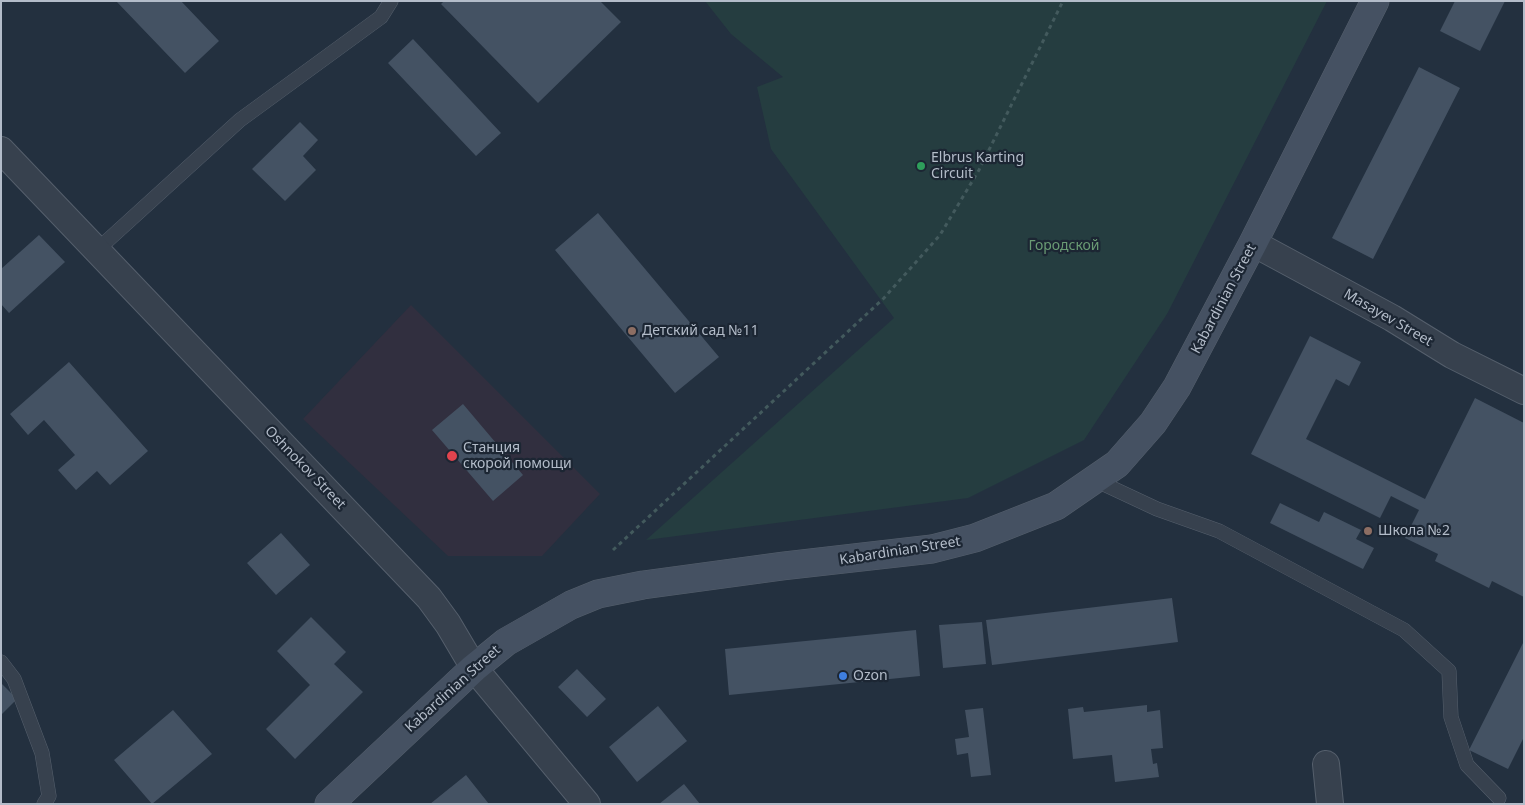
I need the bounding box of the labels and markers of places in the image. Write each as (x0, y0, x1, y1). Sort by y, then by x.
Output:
place label: Elbrus Karting Circuit (931, 150, 1024, 182)
marker: Elbrus Karting Circuit (915, 160, 927, 172)
place label: Детский сад №11 (642, 323, 759, 339)
marker: Детский сад №11 (626, 325, 638, 337)
place label: Станция скорой помощи (463, 440, 572, 472)
marker: Станция скорой помощи (445, 449, 459, 463)
place label: Школа №2 (1378, 523, 1450, 539)
marker: Школа №2 (1362, 525, 1374, 537)
place label: Ozon (853, 668, 888, 684)
marker: Ozon (837, 670, 849, 682)

